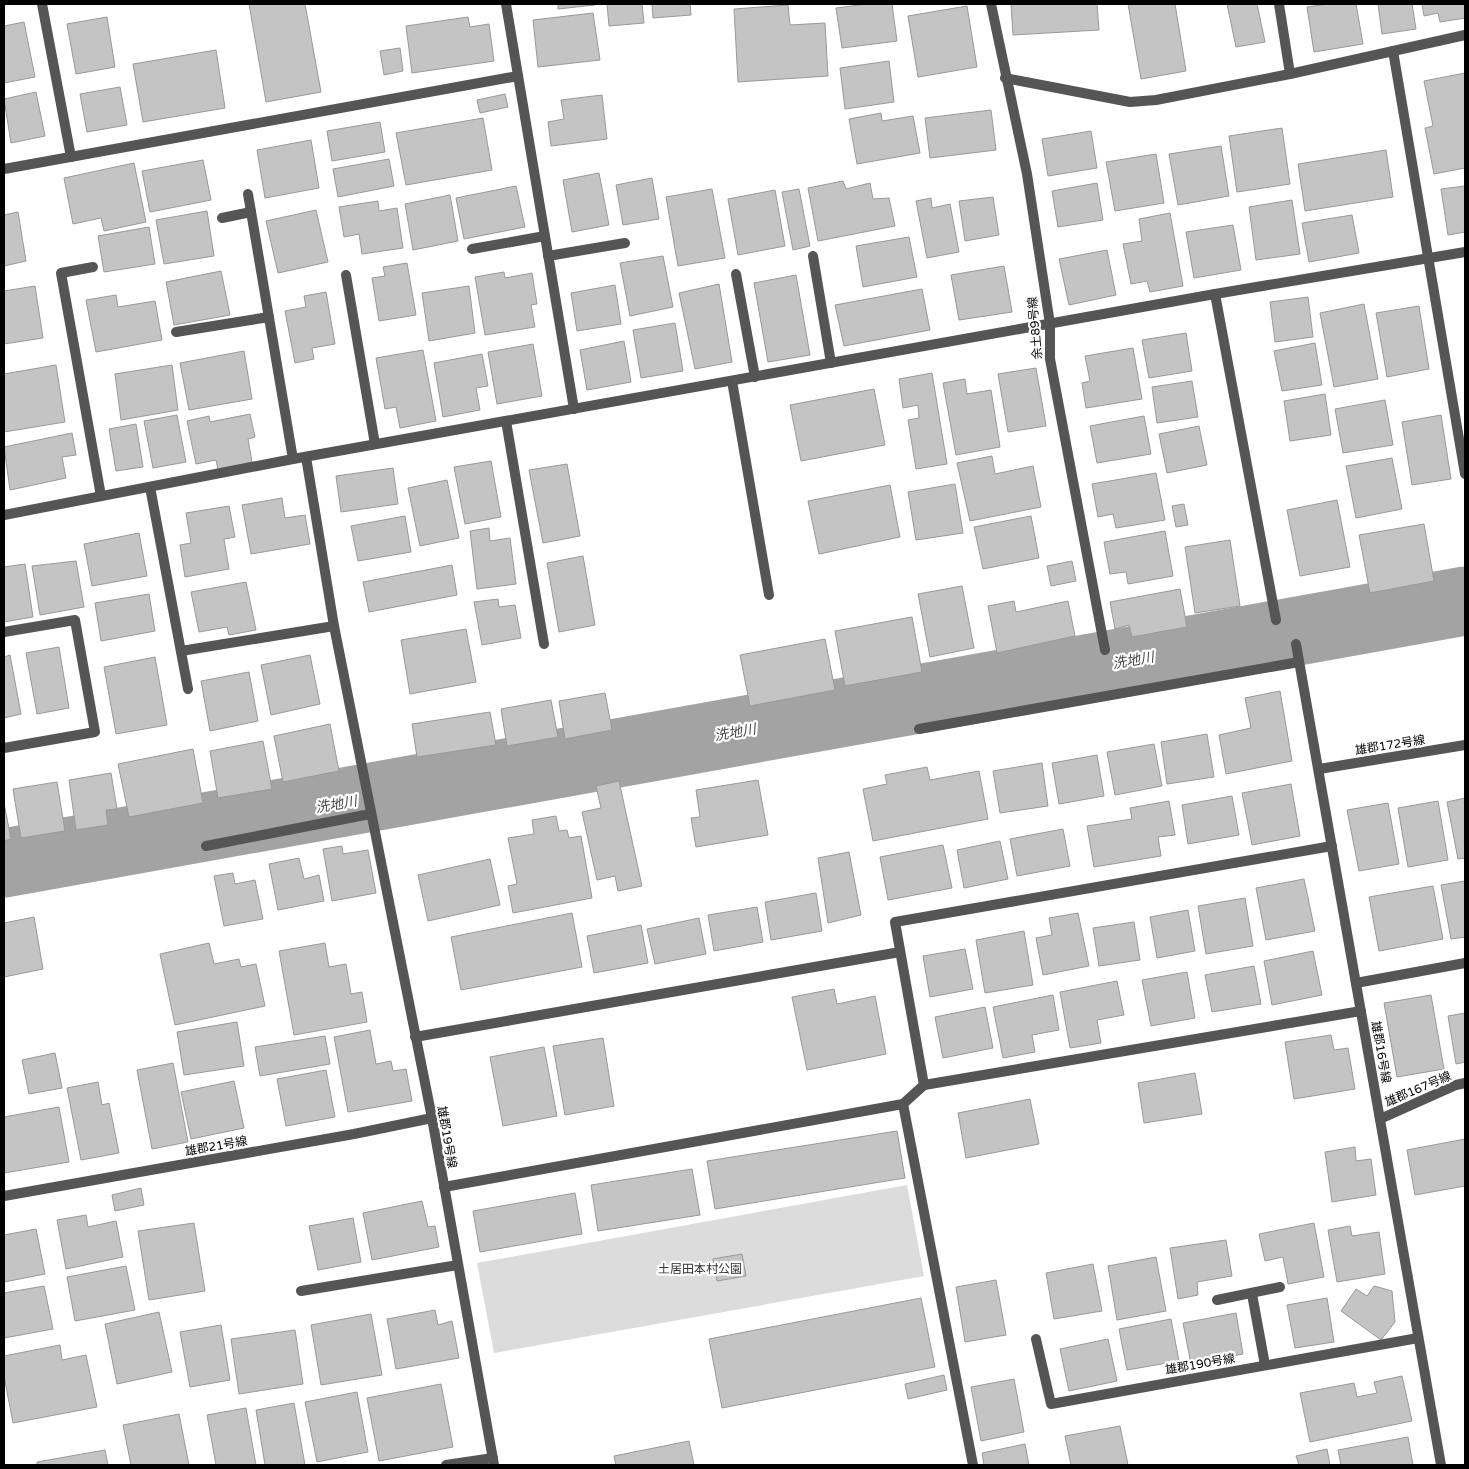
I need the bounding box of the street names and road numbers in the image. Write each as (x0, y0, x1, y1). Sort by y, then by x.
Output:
street label: 余土89号線 (1025, 296, 1045, 360)
street label: 雄郡172号線 (1354, 733, 1426, 757)
street label: 雄郡16号線 (1369, 1020, 1393, 1084)
street label: 雄郡167号線 (1383, 1069, 1453, 1109)
street label: 雄郡19号線 (435, 1105, 459, 1169)
street label: 雄郡21号線 (184, 1134, 248, 1158)
street label: 雄郡190号線 (1164, 1351, 1236, 1377)

